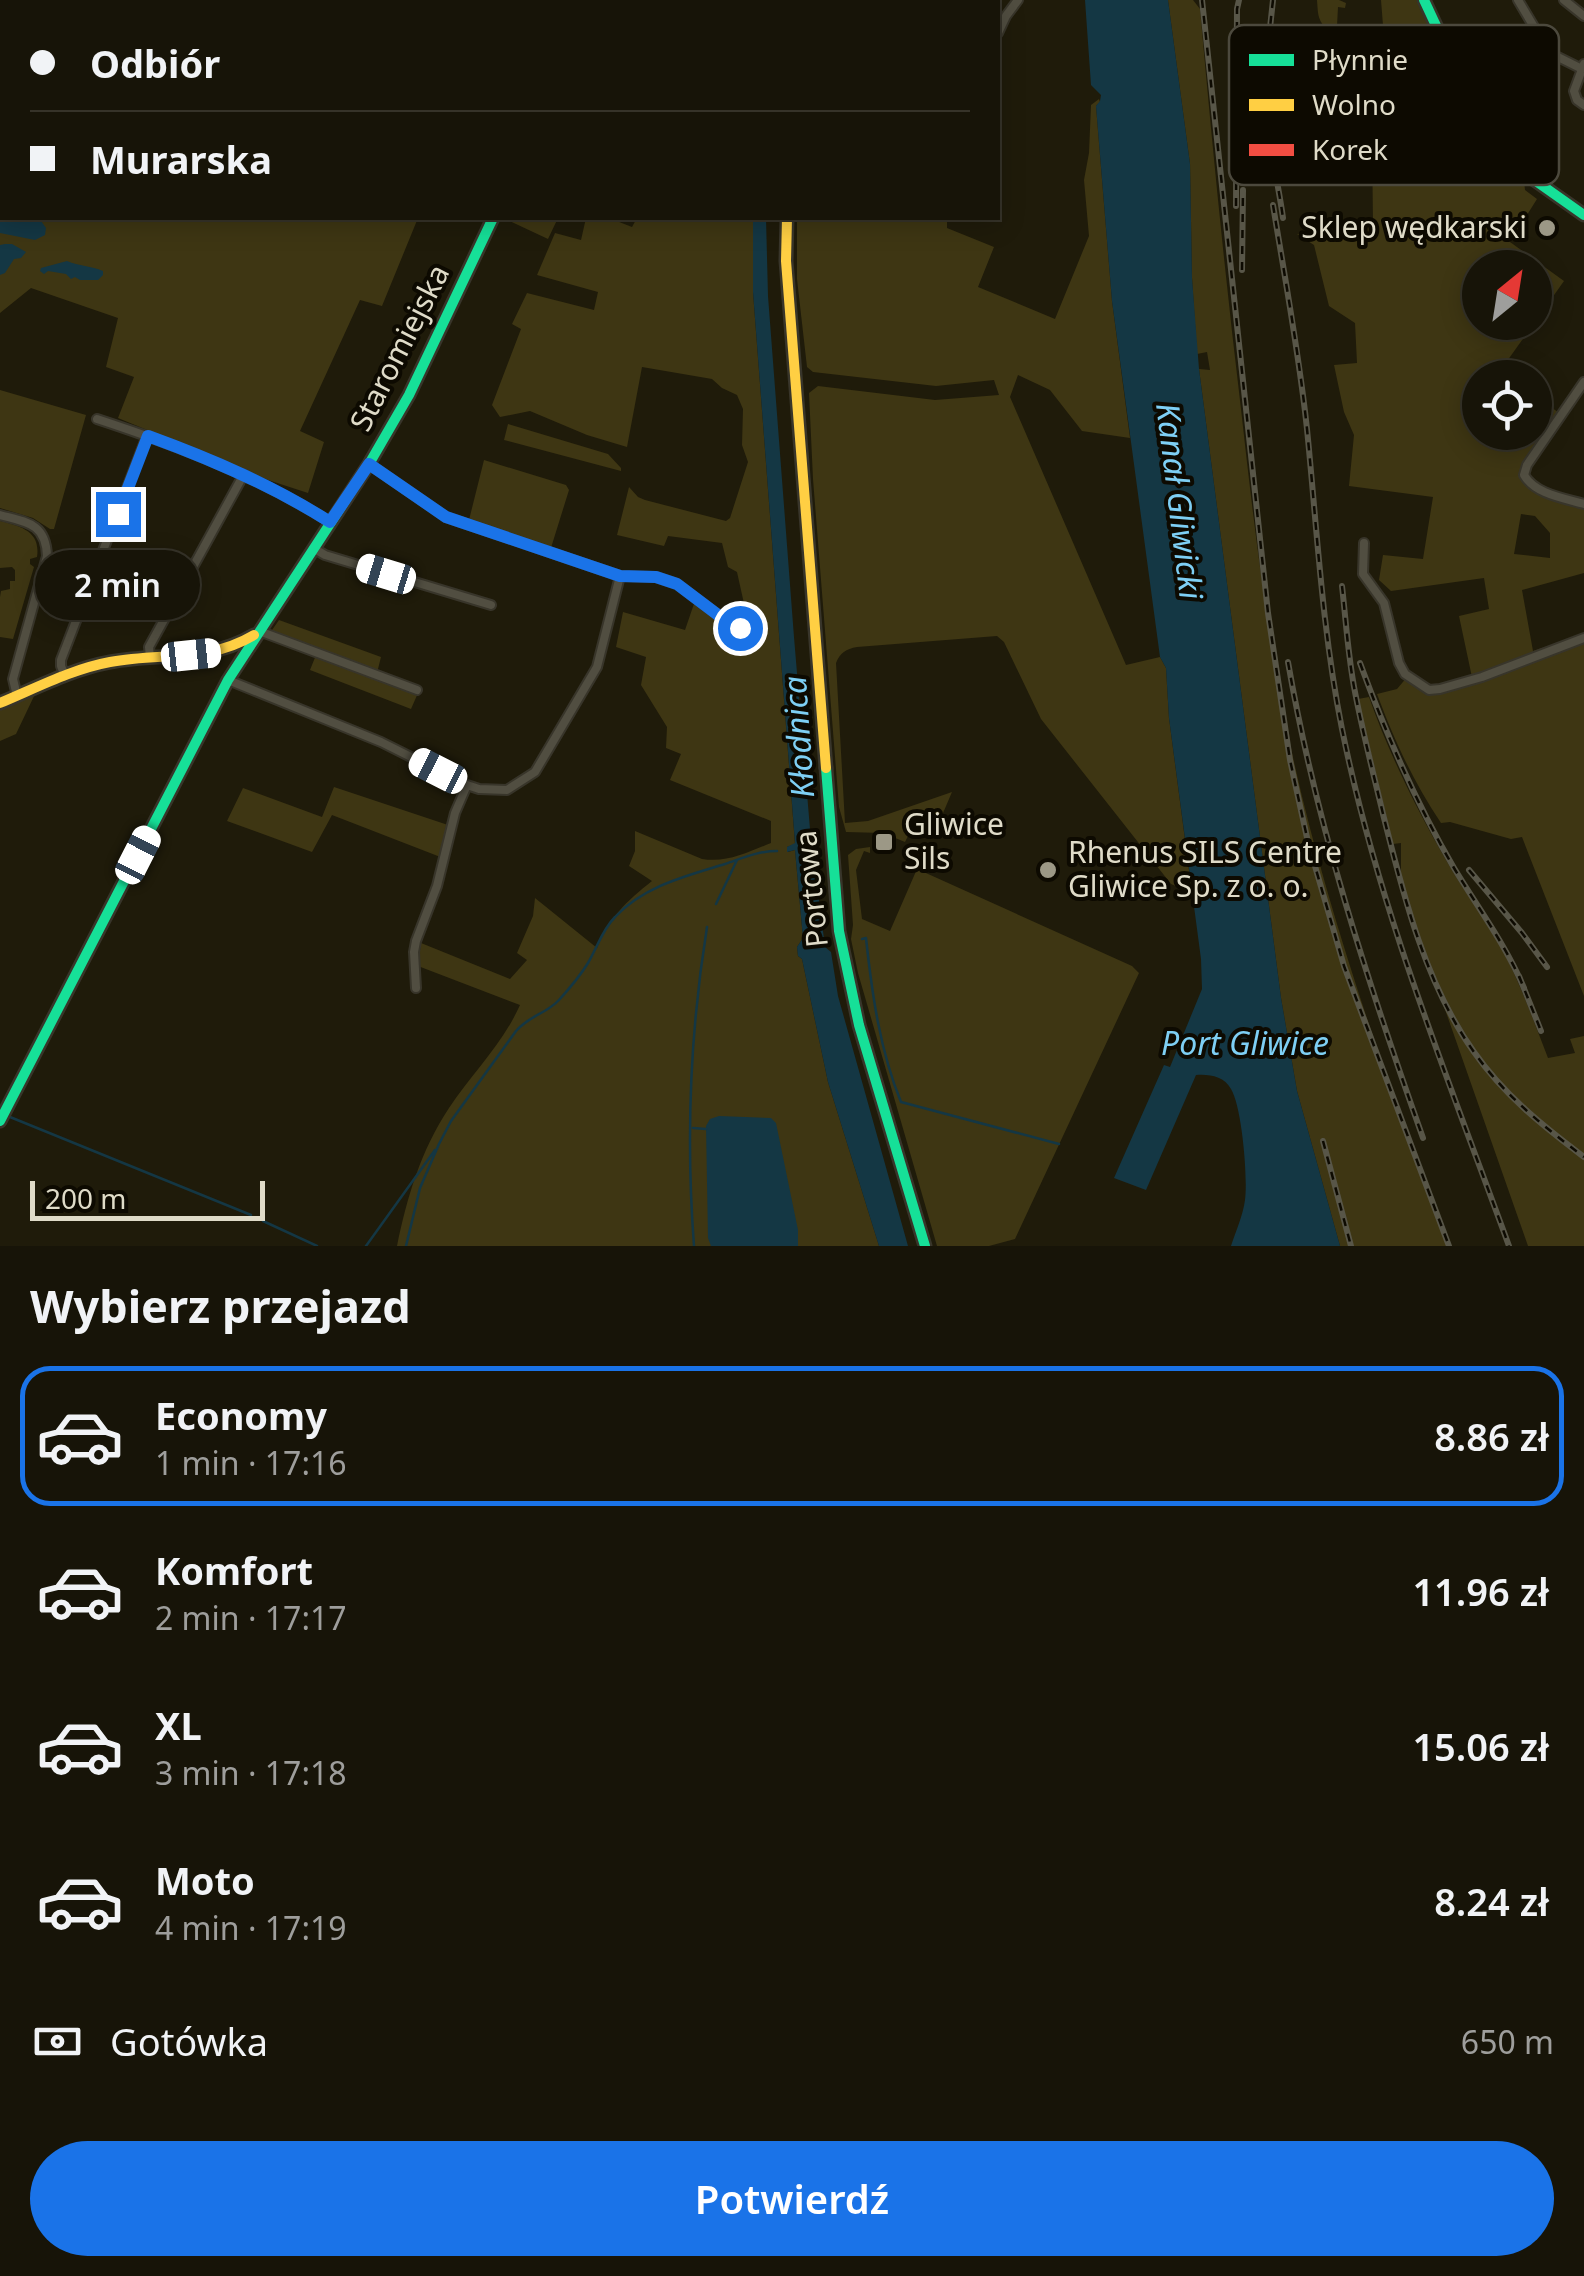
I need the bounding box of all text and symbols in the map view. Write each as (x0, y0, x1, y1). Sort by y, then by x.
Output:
legend (1229, 25, 1559, 185)
text: Odbiór (90, 37, 220, 89)
text: Płynnie (1312, 40, 1408, 78)
text: Wolno (1312, 85, 1396, 123)
text: Korek (1312, 130, 1388, 168)
text: Murarska (90, 133, 272, 185)
place label: Sklep wędkarski (1301, 206, 1527, 247)
marker: Sklep wędkarski (1536, 217, 1558, 239)
north arrow (1462, 250, 1552, 340)
map controls (1462, 250, 1552, 450)
street label: Staromiejska (339, 257, 458, 438)
button: locate (1462, 360, 1552, 450)
water label: Kanał Gliwicki (1147, 400, 1214, 602)
route end (96, 492, 141, 537)
callout: 2 min (36, 549, 200, 619)
car (353, 551, 419, 597)
text: 2 min (74, 563, 161, 606)
route start (718, 606, 763, 651)
car (160, 637, 222, 673)
water label: Kłodnica (772, 675, 823, 800)
car (404, 744, 472, 798)
place label: Gliwice Sils (904, 803, 1004, 878)
car (111, 821, 165, 889)
street label: Portowa (784, 829, 837, 950)
marker: Gliwice Sils (873, 831, 895, 853)
place label: Rhenus SILS Centre Gliwice Sp. z o. o. (1068, 831, 1342, 906)
marker: Rhenus SILS Centre Gliwice Sp. z o. o. (1037, 859, 1059, 881)
water label: Port Gliwice (1161, 1021, 1329, 1064)
scale bar (30, 1176, 265, 1220)
text: 200 m (45, 1179, 127, 1217)
text: Wybierz przejazd (30, 1275, 411, 1336)
text: Economy (155, 1389, 327, 1441)
icon: car (35, 1391, 125, 1481)
text: 8.86 zł (1434, 1410, 1549, 1462)
text: 1 min · 17:16 (155, 1441, 347, 1484)
text: Komfort (155, 1544, 313, 1596)
icon: car (35, 1546, 125, 1636)
text: 11.96 zł (1412, 1565, 1549, 1617)
text: 2 min · 17:17 (155, 1596, 347, 1639)
text: XL (155, 1699, 202, 1751)
icon: car (35, 1701, 125, 1791)
text: 15.06 zł (1412, 1720, 1549, 1772)
text: 3 min · 17:18 (155, 1751, 347, 1794)
text: Moto (155, 1854, 255, 1906)
icon: car (35, 1856, 125, 1946)
text: 8.24 zł (1434, 1875, 1549, 1927)
text: 4 min · 17:19 (155, 1906, 347, 1949)
icon: cash (30, 2014, 85, 2069)
text: Gotówka (110, 2015, 268, 2067)
text: 650 m (1461, 2020, 1554, 2063)
button: Potwierdź (30, 2141, 1554, 2256)

